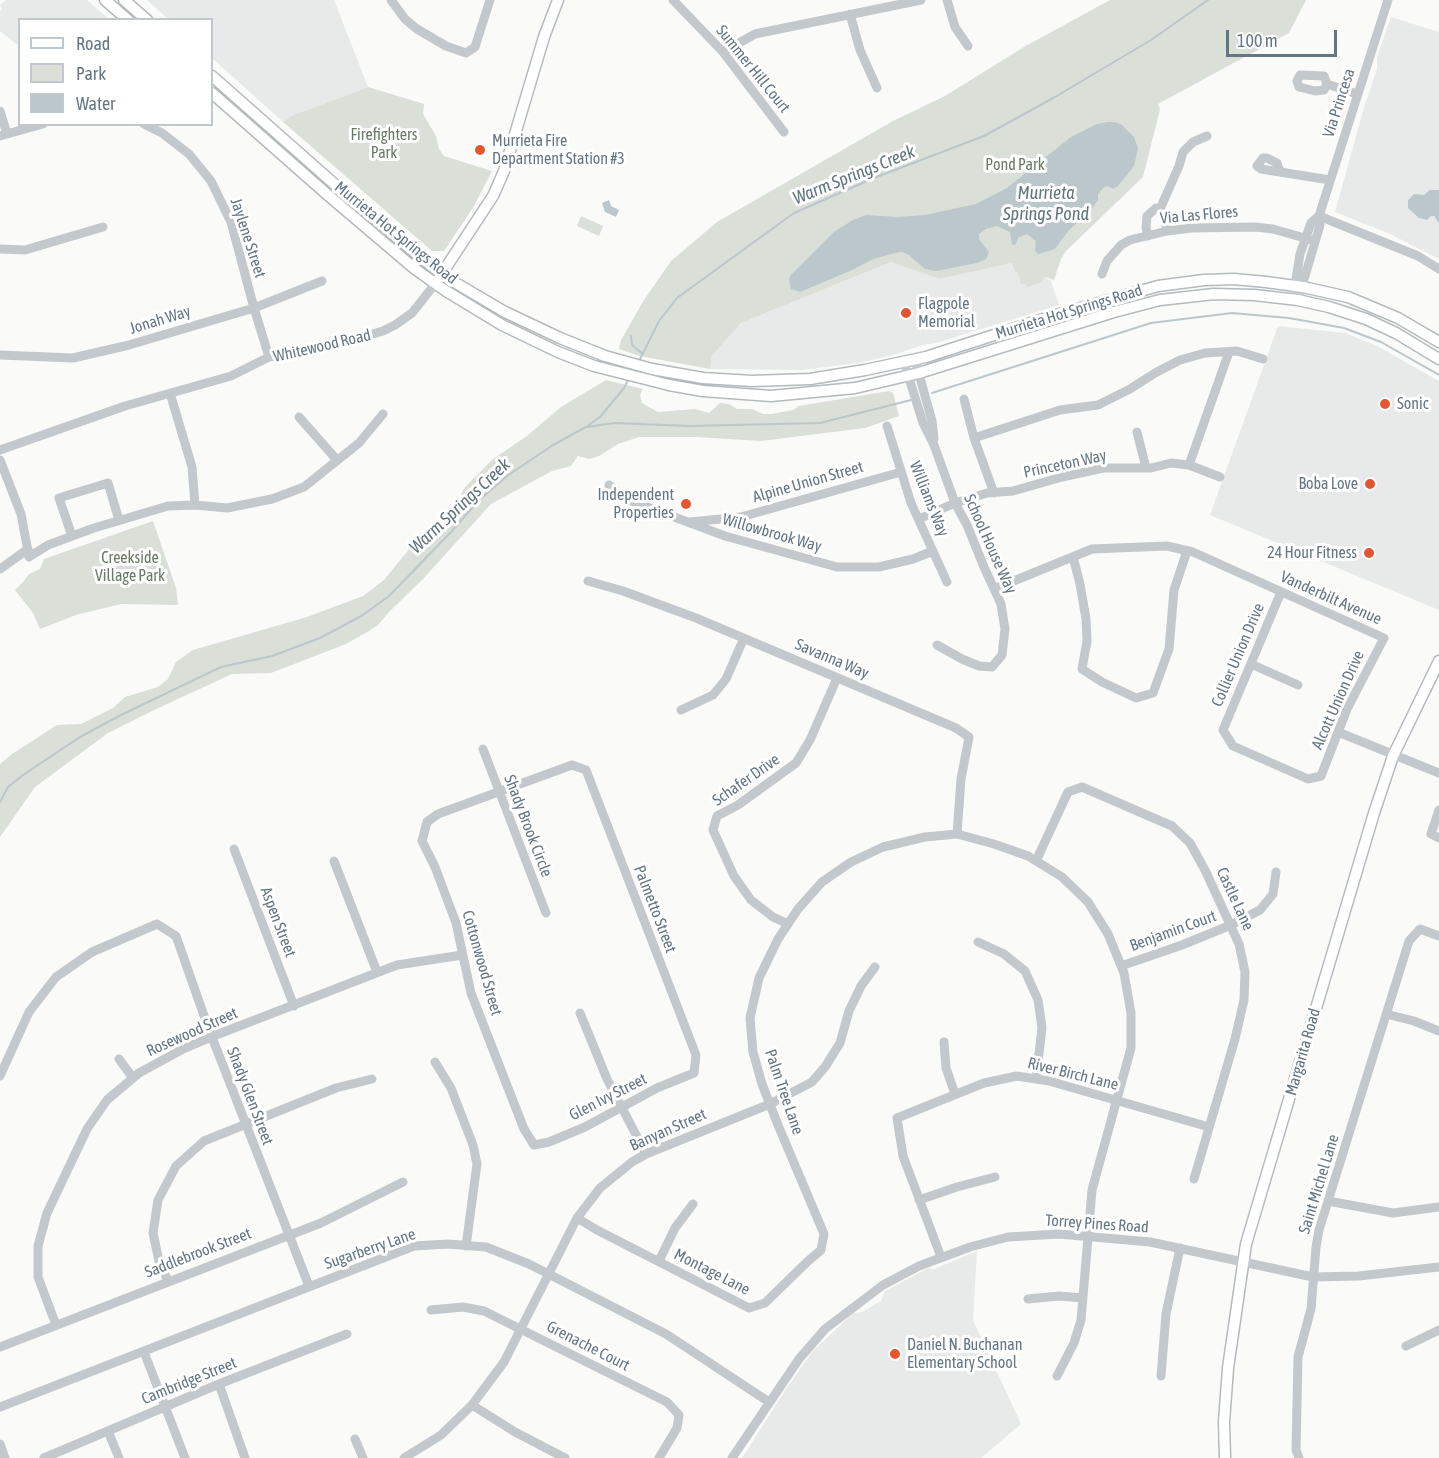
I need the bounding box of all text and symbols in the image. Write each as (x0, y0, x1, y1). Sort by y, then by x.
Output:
legend (18, 18, 213, 126)
scale bar (1229, 18, 1340, 56)
street label: Summer Hill Court (712, 21, 794, 117)
text: 100 m (1237, 30, 1278, 51)
text: Road (76, 33, 110, 54)
text: Park (76, 63, 106, 84)
street label: Via Princesa (1319, 66, 1359, 140)
text: Water (76, 93, 115, 114)
park label: Firefighters Park (351, 125, 417, 163)
place label: Murrieta Fire Department Station #3 (492, 131, 625, 169)
water label: Warm Springs Creek (790, 141, 918, 209)
marker: Murrieta Fire Department Station #3 (473, 143, 487, 157)
park label: Pond Park (985, 155, 1045, 175)
street label: Murrieta Hot Springs Road (331, 178, 461, 288)
water label: Murrieta Springs Pond (1003, 182, 1089, 224)
street label: Jaylene Street (226, 196, 270, 280)
street label: Via Las Flores (1159, 202, 1239, 228)
street label: Murrieta Hot Springs Road (993, 281, 1145, 343)
place label: Flagpole Memorial (918, 294, 975, 332)
street label: Jonah Way (127, 302, 193, 338)
marker: Flagpole Memorial (899, 306, 913, 320)
street label: Whitewood Road (271, 325, 373, 367)
place label: Sonic (1397, 394, 1429, 414)
marker: Sonic (1378, 397, 1392, 411)
street label: Princeton Way (1022, 446, 1108, 482)
water label: Warm Springs Creek (405, 454, 515, 558)
street label: Alpine Union Street (751, 457, 865, 507)
street label: Williams Way (905, 459, 953, 539)
place label: Boba Love (1298, 474, 1358, 494)
marker: Boba Love (1363, 477, 1377, 491)
place label: Independent Properties (597, 485, 674, 523)
street label: School House Way (960, 491, 1020, 597)
marker: Independent Properties (679, 497, 693, 511)
street label: Willowbrook Way (720, 510, 824, 556)
place label: 24 Hour Fitness (1267, 543, 1357, 563)
marker: 24 Hour Fitness (1362, 546, 1376, 560)
park label: Creekside Village Park (95, 548, 165, 586)
street label: Vanderbilt Avenue (1277, 567, 1385, 629)
street label: Collier Union Drive (1208, 600, 1268, 710)
street label: Savanna Way (792, 635, 872, 683)
street label: Alcott Union Drive (1308, 648, 1368, 752)
street label: Schafer Drive (709, 750, 783, 810)
street label: Shady Brook Circle (500, 772, 556, 880)
street label: Palmetto Street (630, 863, 680, 955)
street label: Castle Lane (1212, 865, 1258, 933)
street label: Aspen Street (256, 884, 300, 960)
street label: Benjamin Court (1127, 907, 1219, 955)
street label: Cottonwood Street (458, 908, 506, 1018)
street label: Rosewood Street (144, 1003, 240, 1061)
street label: Margarita Road (1281, 1006, 1325, 1098)
street label: Shady Glen Street (223, 1044, 277, 1148)
street label: Palm Tree Lane (760, 1047, 808, 1137)
street label: River Birch Lane (1026, 1053, 1120, 1095)
street label: Glen Ivy Street (566, 1069, 650, 1125)
street label: Banyan Street (627, 1105, 709, 1155)
street label: Saint Michel Lane (1295, 1132, 1343, 1236)
street label: Torrey Pines Road (1045, 1211, 1149, 1237)
street label: Saddlebrook Street (142, 1224, 254, 1282)
street label: Sugarberry Lane (322, 1224, 418, 1274)
street label: Montage Lane (671, 1245, 753, 1299)
street label: Grenache Court (543, 1317, 633, 1375)
place label: Daniel N. Buchanan Elementary School (907, 1335, 1022, 1373)
marker: Daniel N. Buchanan Elementary School (888, 1347, 902, 1361)
street label: Cambridge Street (139, 1353, 239, 1409)

